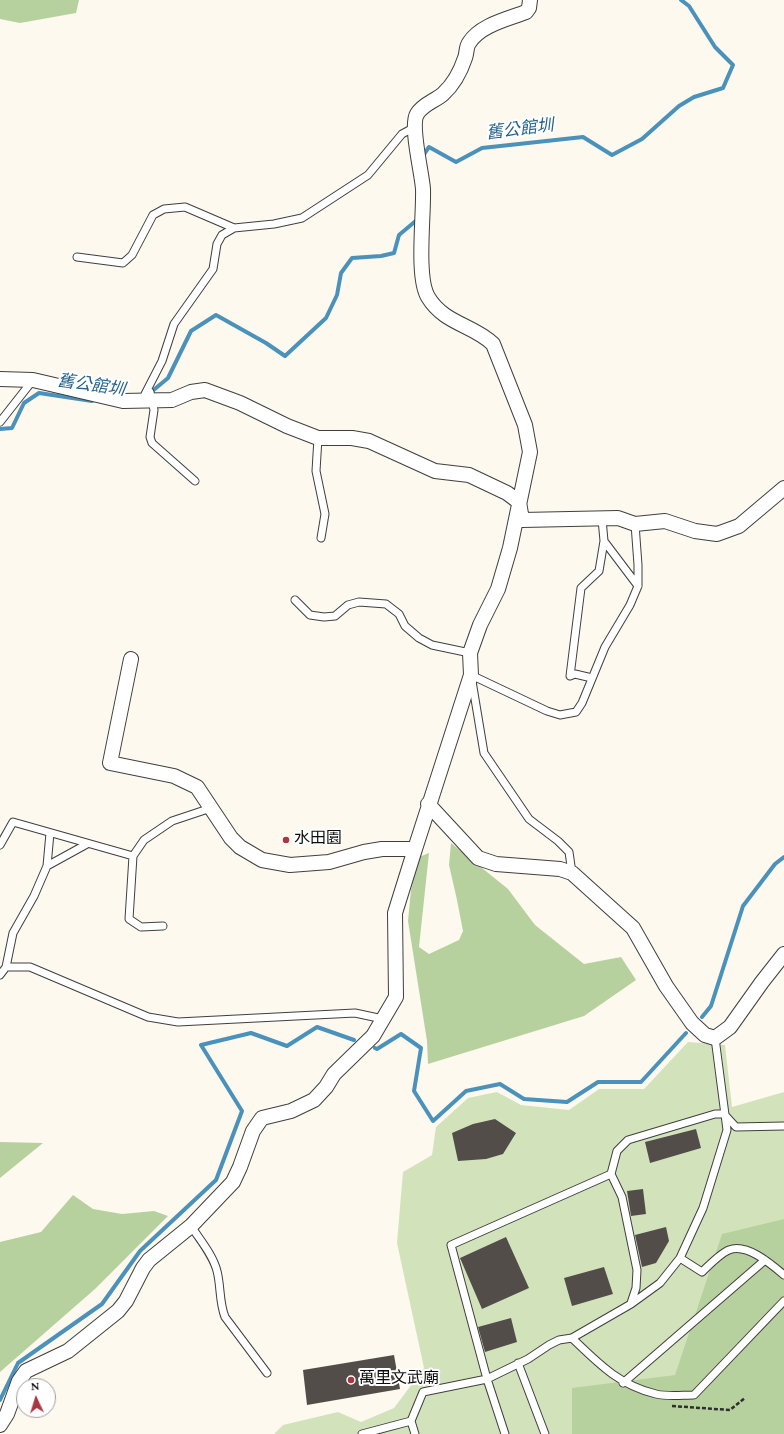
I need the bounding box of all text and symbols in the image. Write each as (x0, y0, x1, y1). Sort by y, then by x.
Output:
water label: 舊公館圳 (485, 117, 555, 145)
water label: 舊公館圳 (56, 372, 126, 402)
place label: 水田園 (294, 830, 342, 850)
marker: 水田園 (281, 835, 291, 845)
place label: 萬里文武廟 (359, 1370, 439, 1390)
marker: 萬里文武廟 (346, 1375, 356, 1385)
north arrow (16, 1378, 56, 1418)
text: N (30, 1378, 40, 1395)

